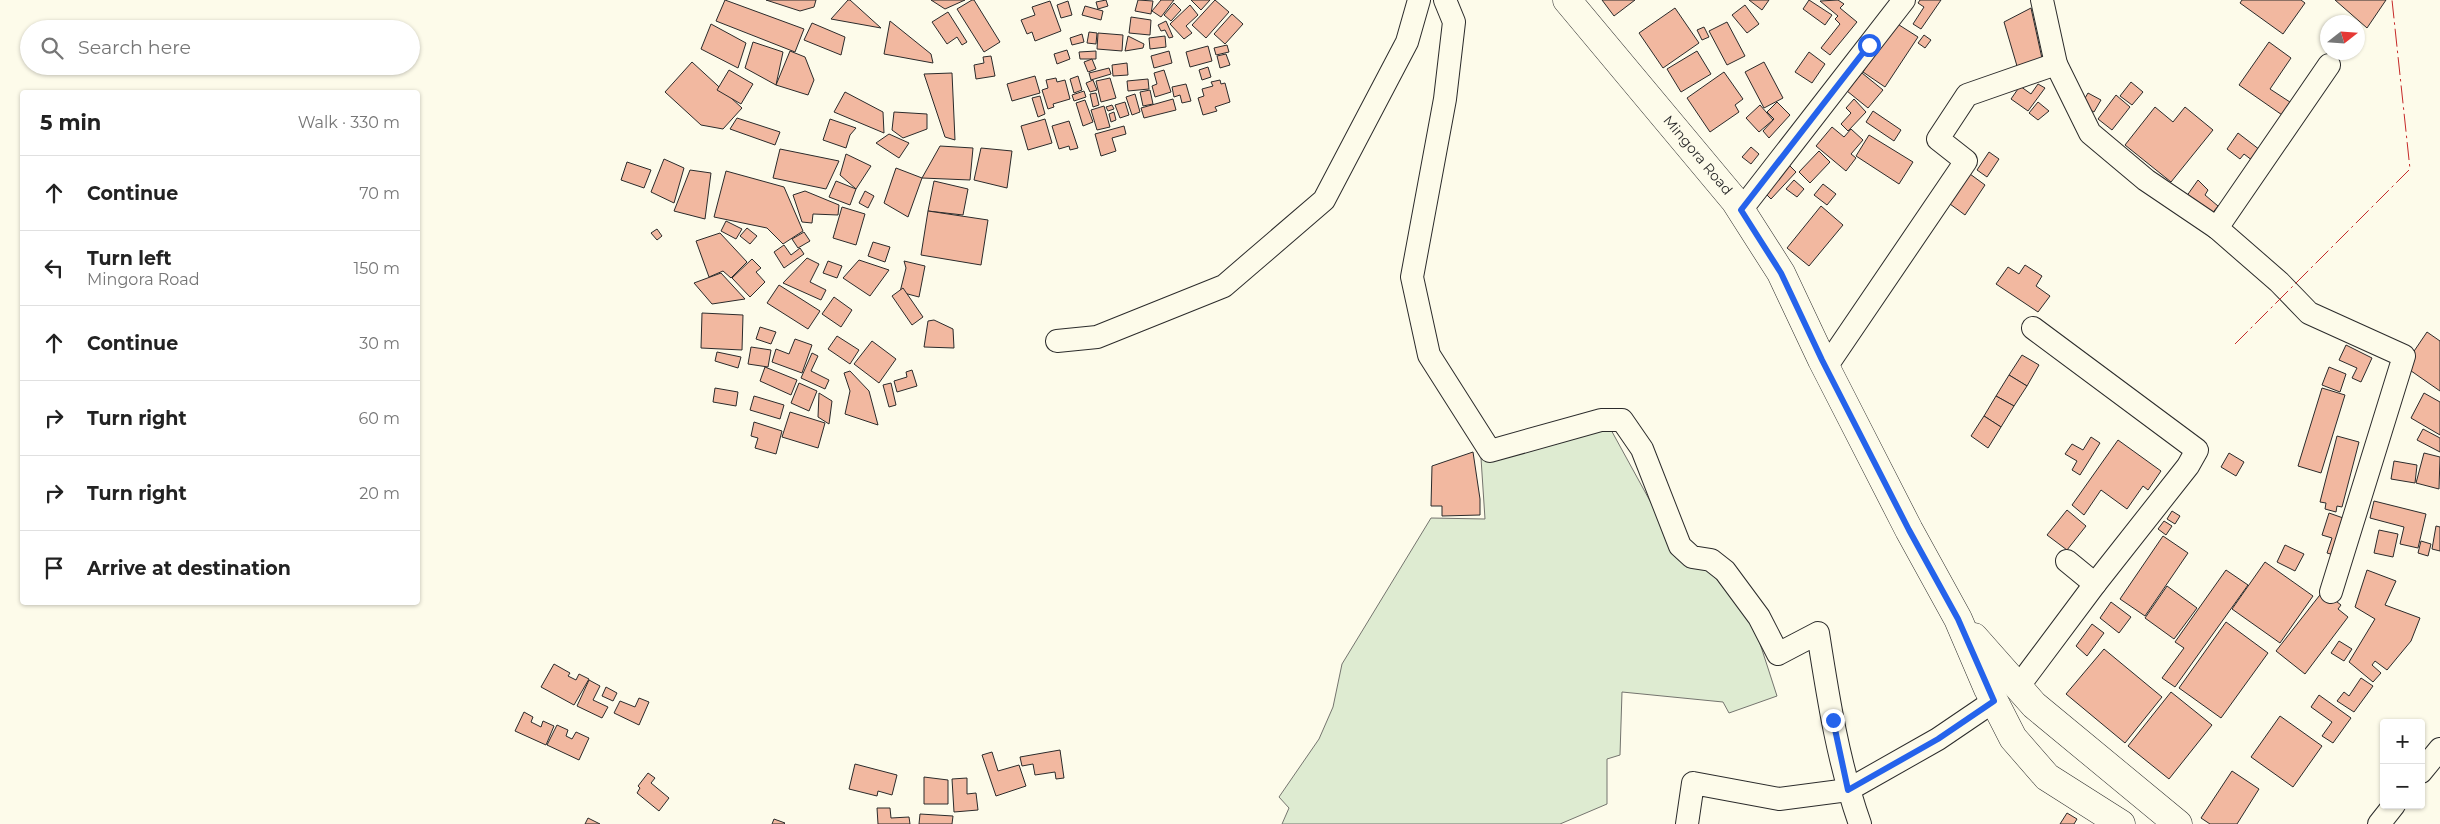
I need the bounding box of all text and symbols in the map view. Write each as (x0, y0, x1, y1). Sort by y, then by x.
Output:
north arrow (2320, 15, 2365, 60)
search box (20, 20, 420, 75)
icon: search (38, 34, 66, 62)
route start (1858, 34, 1881, 57)
text: Search here (78, 36, 191, 59)
text: 5 min (40, 110, 101, 135)
street label: Mingora Road (1659, 111, 1737, 199)
text: Walk · 330 m (298, 113, 400, 132)
icon: ahead (40, 179, 68, 207)
text: Continue (87, 182, 178, 205)
text: 70 m (359, 184, 400, 203)
text: Turn left (87, 247, 172, 270)
icon: left (40, 254, 68, 282)
text: 150 m (353, 259, 400, 278)
text: Mingora Road (87, 270, 200, 289)
icon: ahead (40, 329, 68, 357)
text: Continue (87, 332, 178, 355)
text: 30 m (359, 334, 400, 353)
icon: right (40, 404, 68, 432)
text: Turn right (87, 407, 187, 430)
text: 60 m (358, 409, 400, 428)
icon: right (40, 479, 68, 507)
text: Turn right (87, 482, 187, 505)
text: 20 m (359, 484, 400, 503)
icon: arrive (40, 554, 68, 582)
text: Arrive at destination (87, 557, 291, 580)
route end (1822, 709, 1845, 732)
map controls (2380, 719, 2425, 809)
button: + (2380, 719, 2425, 764)
button: − (2380, 764, 2425, 809)

